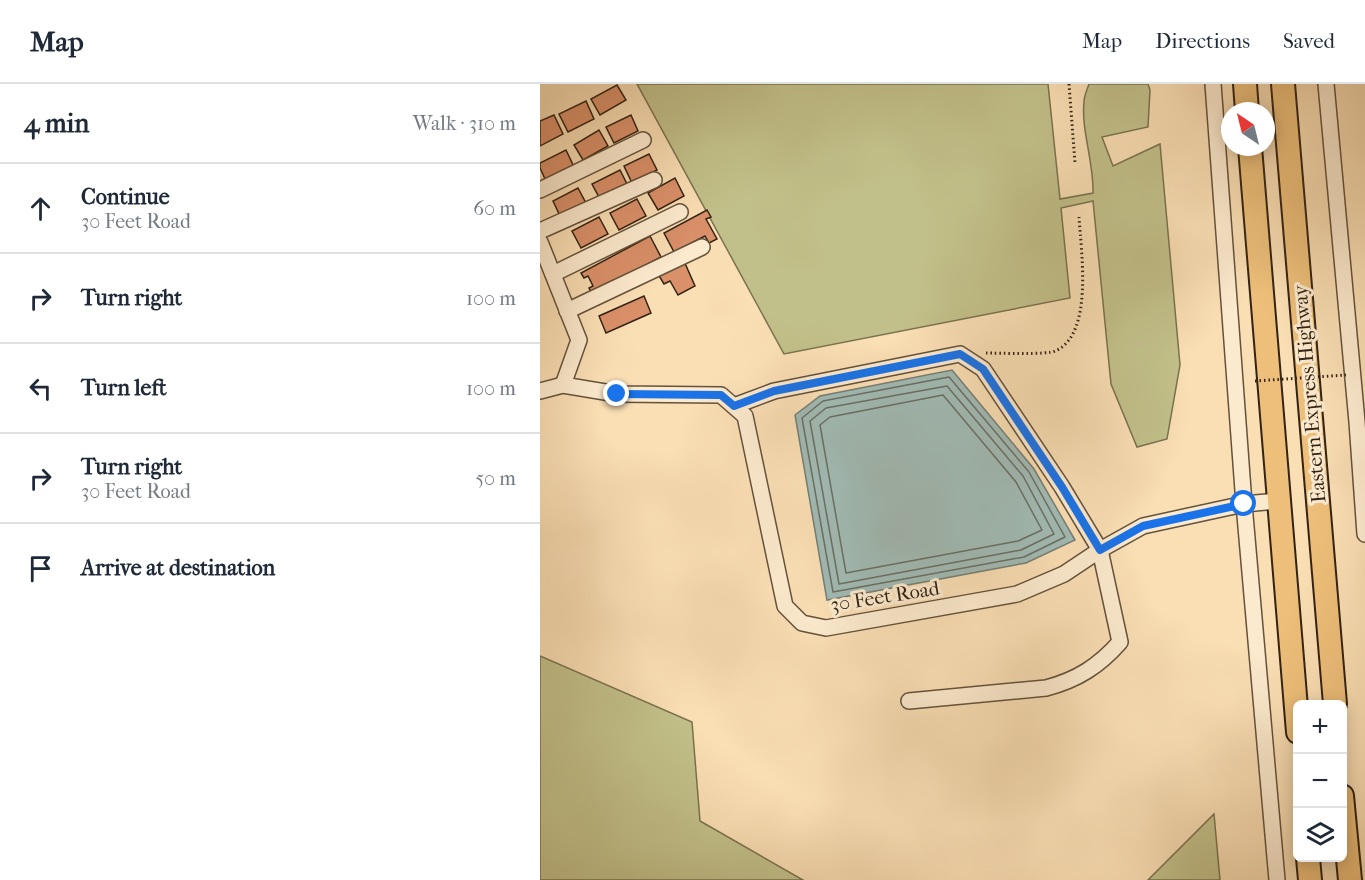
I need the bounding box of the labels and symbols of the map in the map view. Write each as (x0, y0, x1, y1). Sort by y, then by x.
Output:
north arrow (1221, 102, 1275, 156)
street label: Eastern Express Highway (1288, 283, 1330, 504)
route end (603, 380, 629, 406)
route start (1230, 490, 1256, 516)
street label: 30 Feet Road (829, 576, 942, 616)

